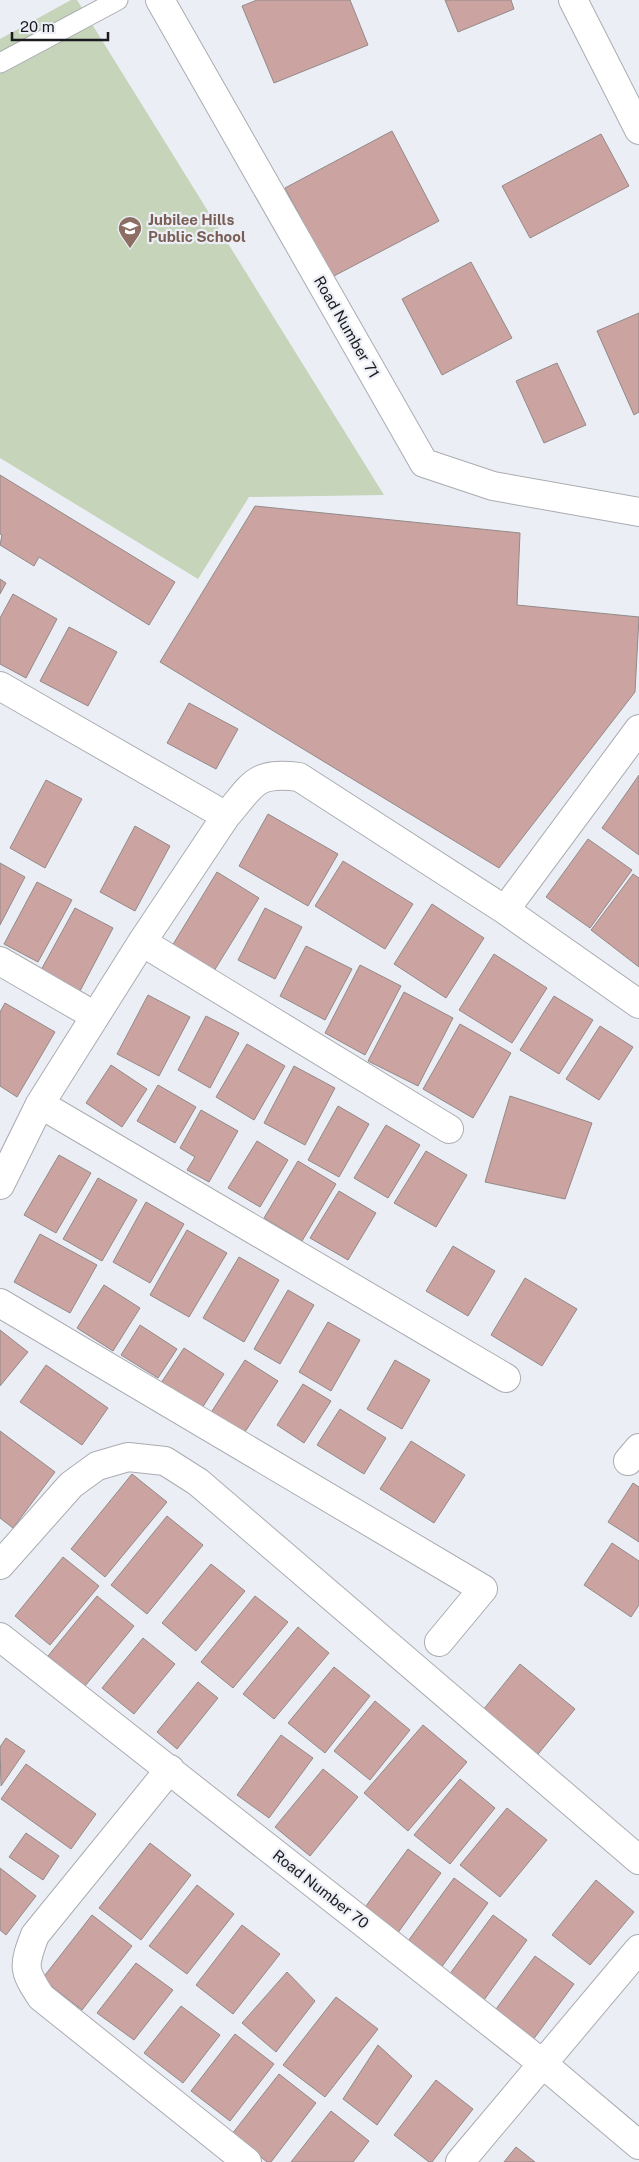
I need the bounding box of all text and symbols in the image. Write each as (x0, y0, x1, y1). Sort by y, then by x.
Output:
scale bar (12, 10, 109, 42)
text: 20 m (20, 18, 55, 35)
place label: Jubilee Hills Public School (148, 211, 246, 245)
school or university icon: Jubilee Hills Public School (117, 215, 143, 249)
street label: Road Number 71 (311, 273, 383, 381)
street label: Road Number 70 (270, 1846, 372, 1932)

